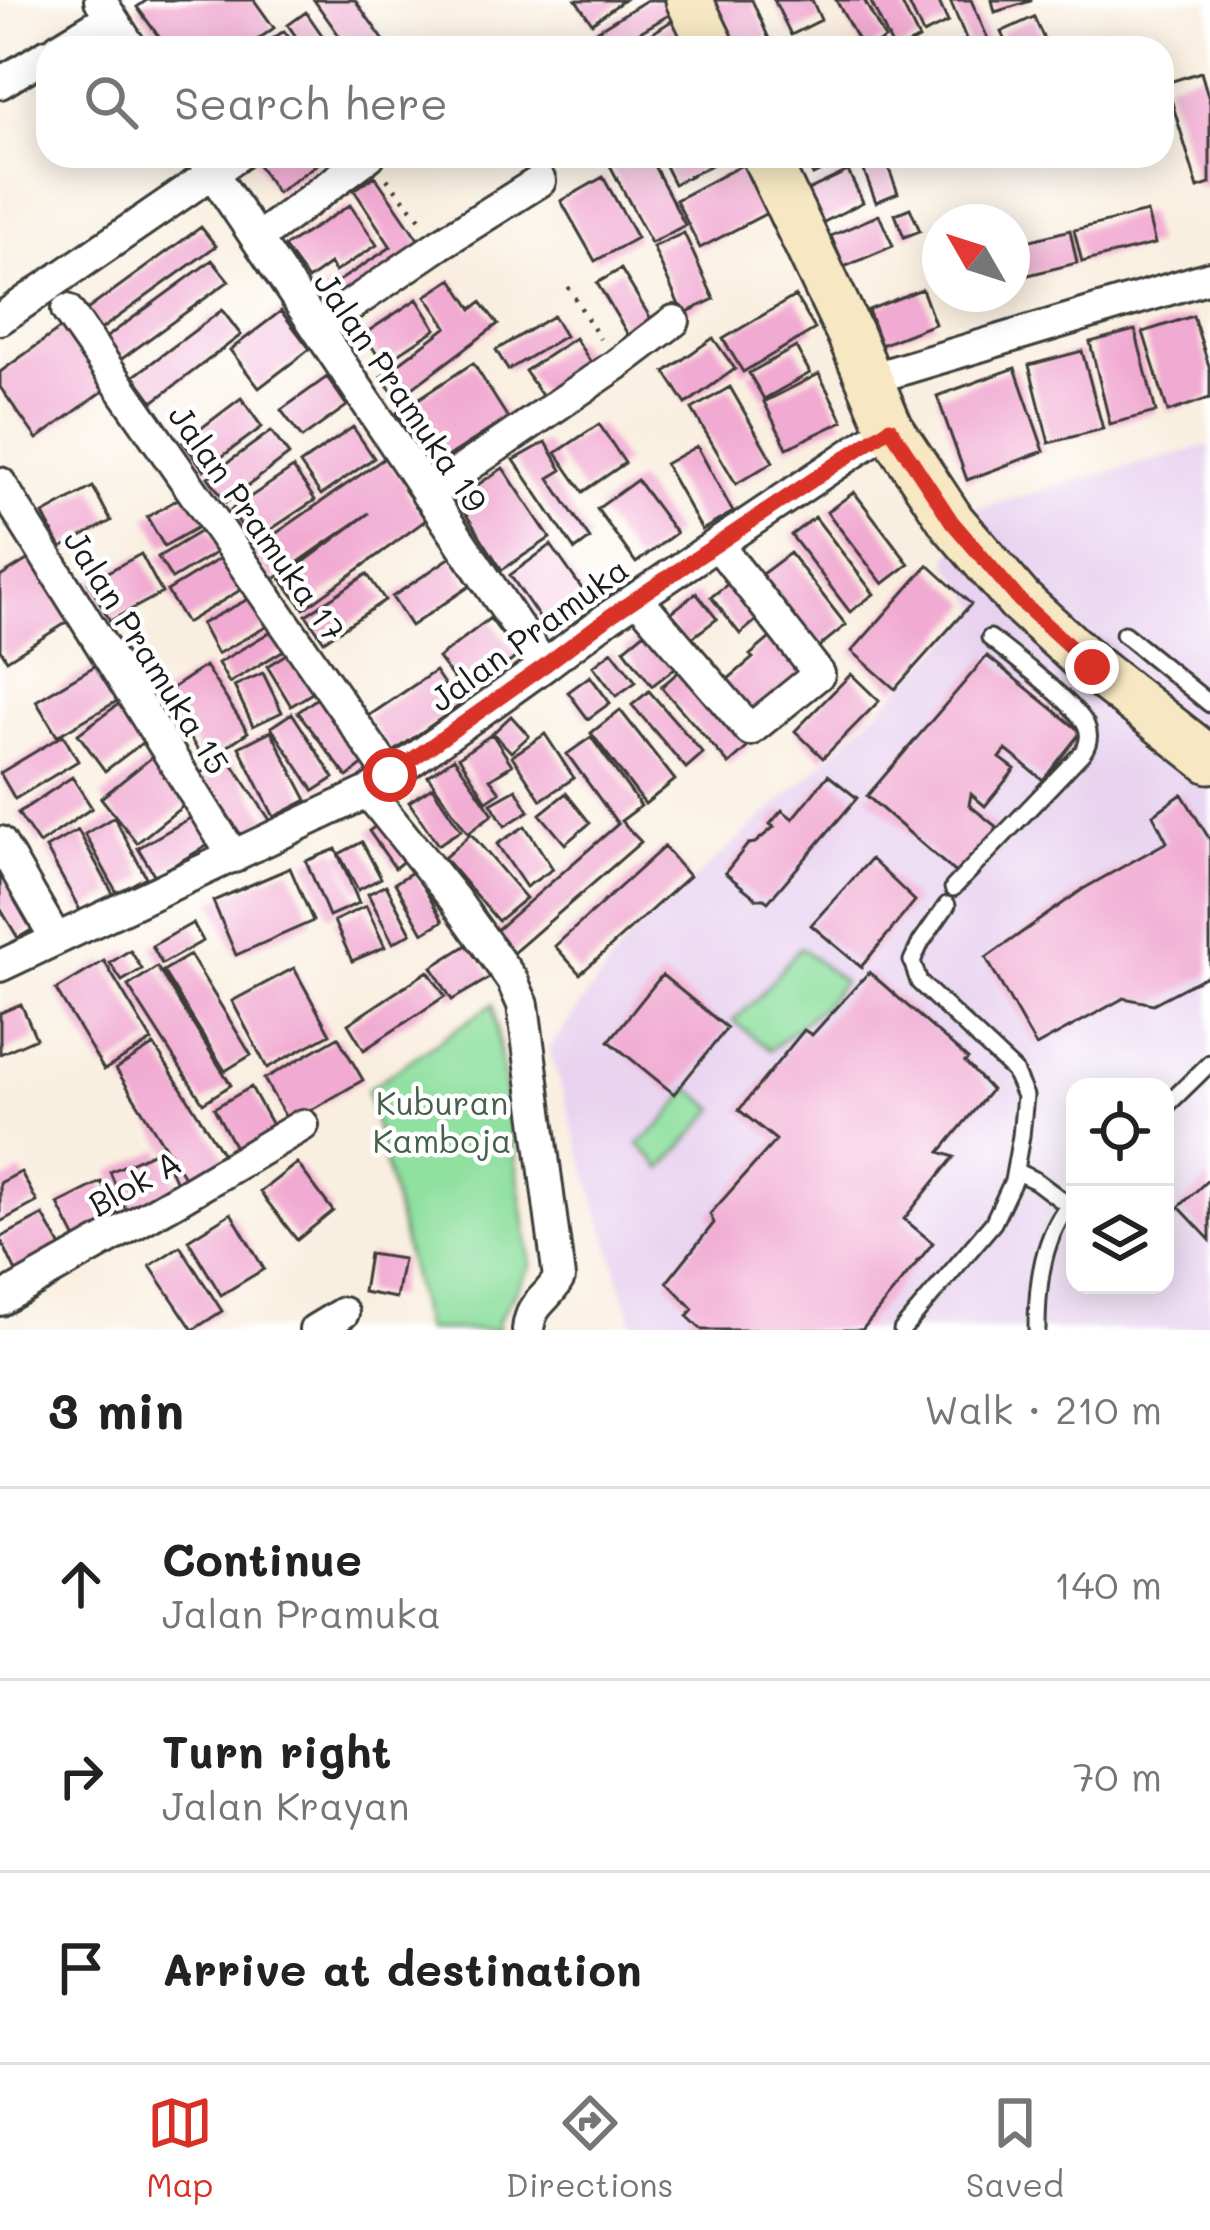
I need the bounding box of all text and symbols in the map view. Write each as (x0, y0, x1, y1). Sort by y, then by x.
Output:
search box (36, 36, 1174, 168)
icon: search (78, 69, 144, 135)
text: Search here (174, 73, 448, 131)
north arrow (922, 204, 1030, 312)
street label: Jalan Pramuka 19 (306, 263, 498, 519)
street label: Jalan Pramuka 17 (160, 395, 356, 649)
street label: Jalan Pramuka 15 (55, 521, 241, 781)
street label: Jalan Pramuka (420, 546, 636, 720)
route end (1065, 640, 1119, 694)
route start (363, 748, 417, 802)
map controls (1066, 1078, 1174, 1294)
button: locate (1066, 1078, 1174, 1186)
park label: Kuburan Kamboja (372, 1080, 512, 1161)
street label: Blok A (80, 1139, 188, 1225)
button: layers (1066, 1186, 1174, 1294)
text: 3 min (48, 1375, 184, 1442)
text: Walk · 210 m (924, 1383, 1162, 1434)
text: Continue (162, 1529, 362, 1587)
icon: ahead (48, 1551, 114, 1617)
text: 140 m (1054, 1558, 1162, 1609)
text: Jalan Pramuka (162, 1587, 441, 1638)
text: Turn right (162, 1721, 391, 1779)
icon: right (48, 1743, 114, 1809)
text: 70 m (1073, 1750, 1162, 1801)
text: Jalan Krayan (162, 1779, 410, 1830)
icon: arrive (48, 1935, 114, 2001)
text: Arrive at destination (162, 1939, 642, 1997)
tab: Map (146, 2090, 213, 2205)
tab: Directions (506, 2090, 673, 2205)
tab: Saved (966, 2090, 1064, 2205)

